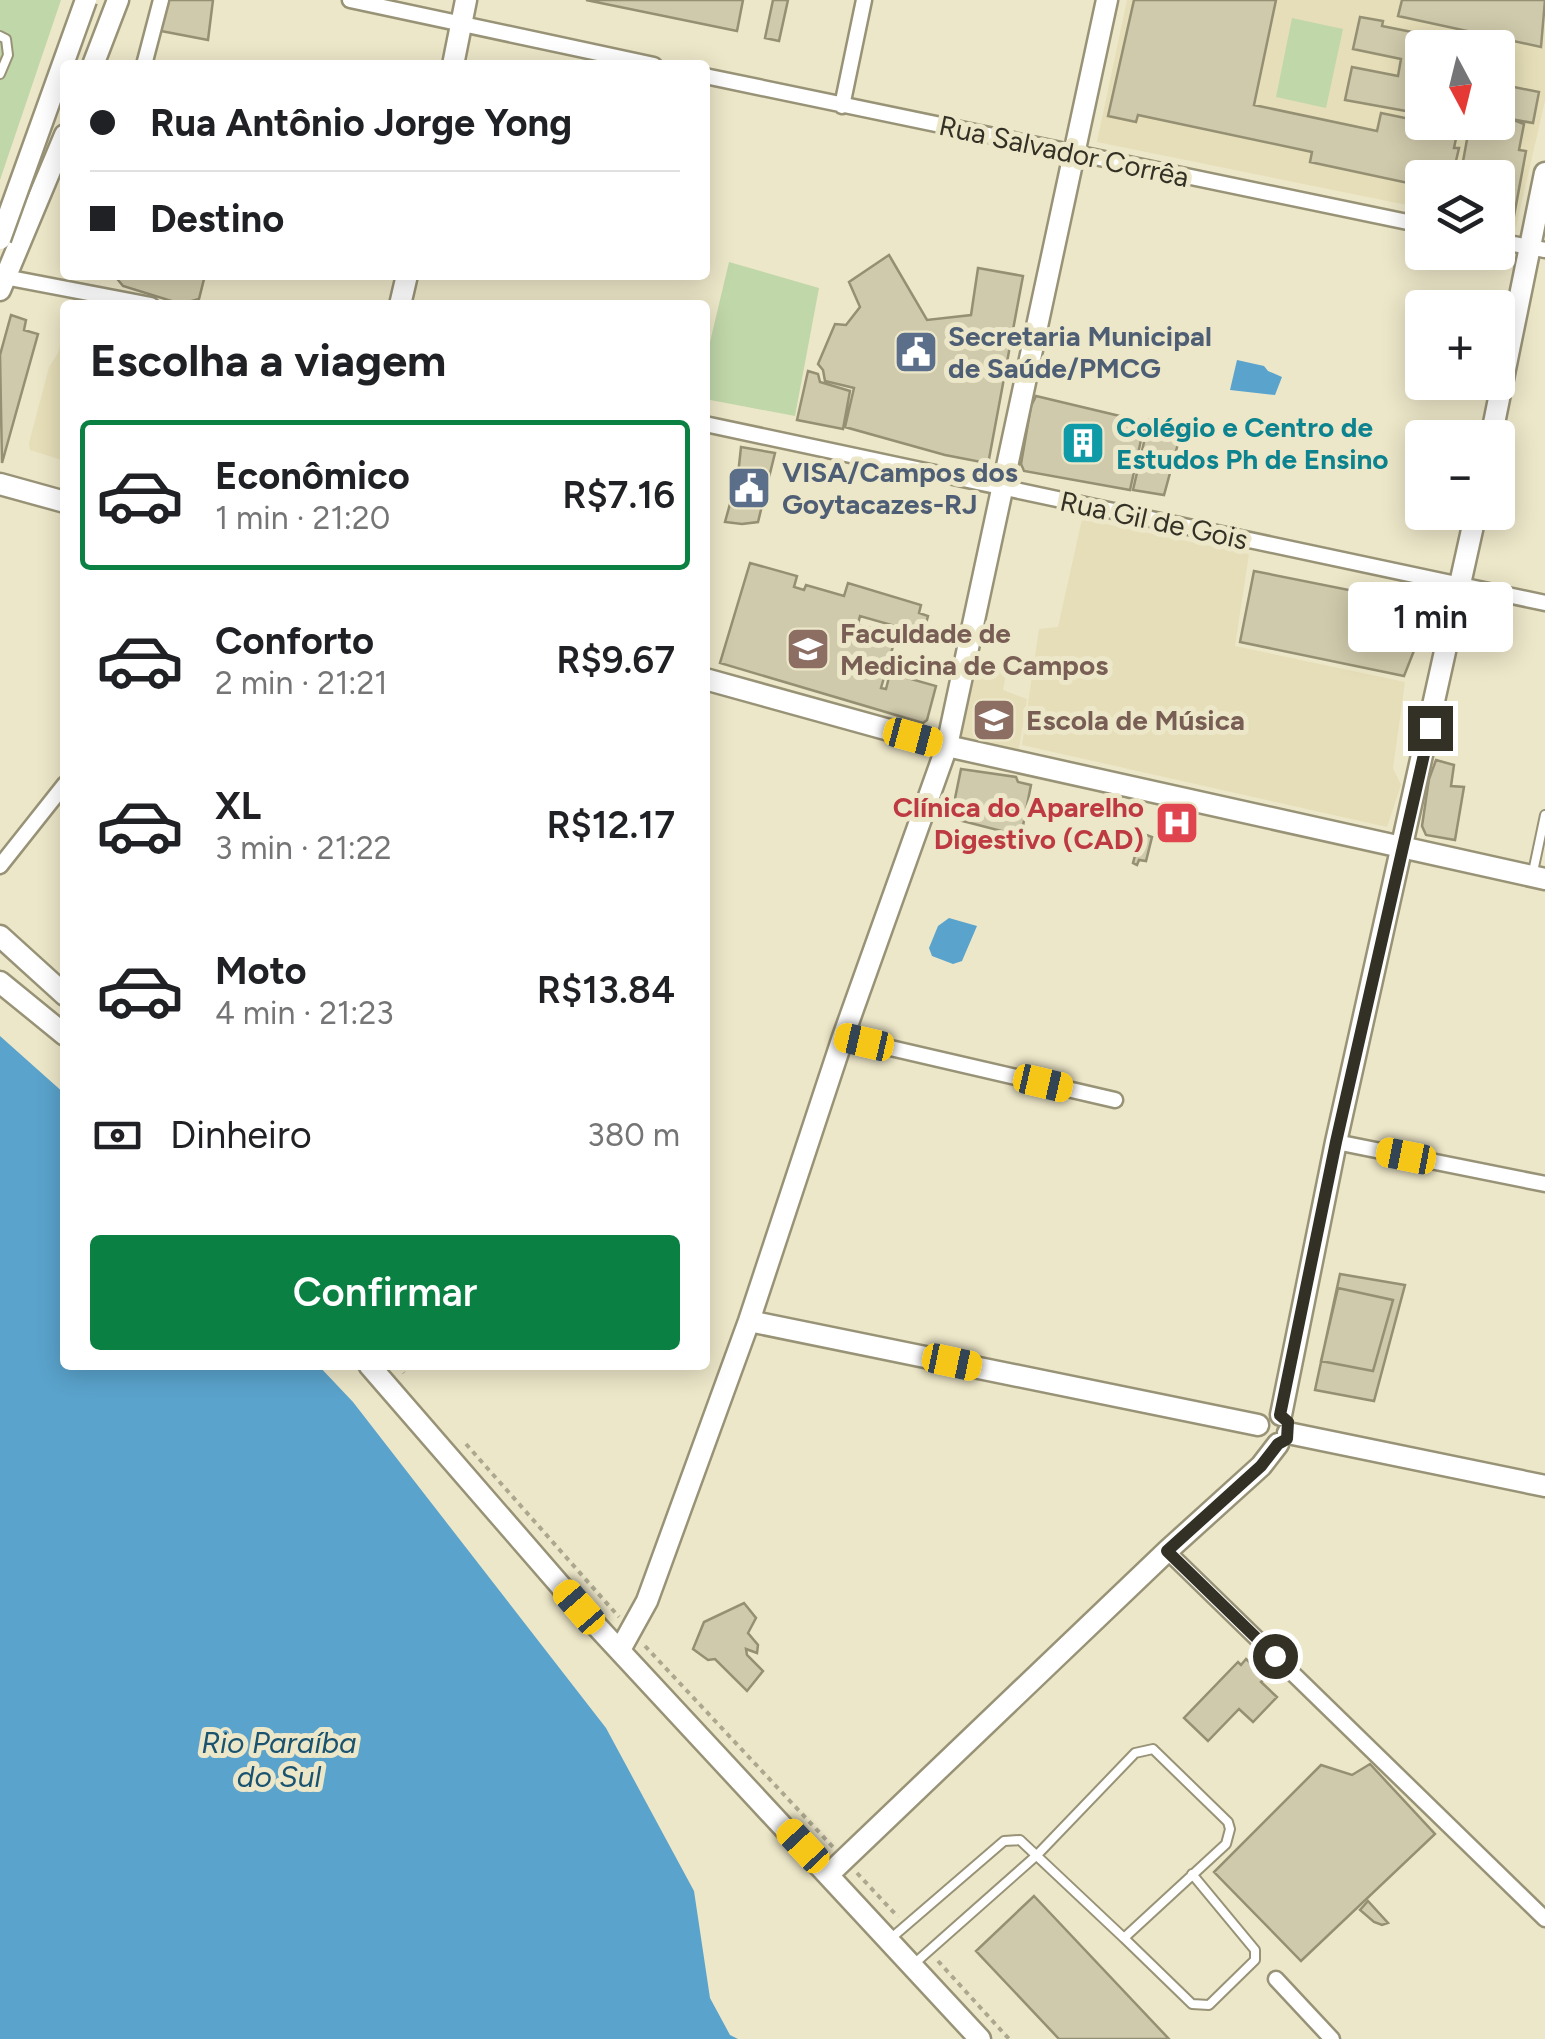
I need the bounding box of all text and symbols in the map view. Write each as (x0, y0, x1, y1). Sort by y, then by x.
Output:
north arrow (1405, 30, 1515, 140)
map controls (1405, 30, 1515, 530)
text: Rua Antônio Jorge Yong (150, 100, 572, 146)
street label: Rua Salvador Corrêa (936, 108, 1192, 194)
button: layers (1405, 160, 1515, 270)
text: Destino (150, 196, 284, 242)
button: + (1405, 290, 1515, 400)
place label: Secretaria Municipal de Saúde/PMCG (948, 319, 1212, 385)
public building icon: Secretaria Municipal de Saúde/PMCG (893, 329, 939, 375)
text: Escolha a viagem (90, 333, 446, 387)
place label: Colégio e Centro de Estudos Ph de Ensino (1116, 410, 1389, 476)
building icon: Colégio e Centro de Estudos Ph de Ensino (1060, 420, 1106, 466)
button: − (1405, 420, 1515, 530)
icon: car (95, 450, 185, 540)
text: Econômico (215, 453, 410, 499)
place label: VISA/Campos dos Goytacazes-RJ (782, 455, 1018, 521)
public building icon: VISA/Campos dos Goytacazes-RJ (726, 465, 772, 511)
text: R$7.16 (562, 472, 675, 518)
street label: Rua Gil de Gois (1057, 484, 1251, 556)
text: 1 min · 21:20 (215, 499, 390, 537)
callout: 1 min (1348, 583, 1512, 653)
text: 1 min (1393, 598, 1468, 636)
icon: car (95, 615, 185, 705)
place label: Faculdade de Medicina de Campos (840, 616, 1108, 682)
text: Conforto (215, 618, 374, 664)
school or university icon: Faculdade de Medicina de Campos (785, 626, 831, 672)
text: R$9.67 (556, 637, 675, 683)
text: 2 min · 21:21 (215, 664, 388, 702)
school or university icon: Escola de Música (971, 697, 1017, 743)
place label: Escola de Música (1026, 703, 1245, 737)
route end (1408, 706, 1453, 751)
car (880, 715, 946, 759)
icon: car (95, 780, 185, 870)
text: XL (215, 783, 261, 829)
place label: Clínica do Aparelho Digestivo (CAD) (893, 790, 1144, 856)
hospital icon: Clínica do Aparelho Digestivo (CAD) (1154, 800, 1200, 846)
text: R$12.17 (546, 802, 675, 848)
text: 3 min · 21:22 (215, 829, 392, 867)
icon: car (95, 945, 185, 1035)
text: Moto (215, 948, 307, 994)
text: R$13.84 (537, 967, 675, 1013)
text: 4 min · 21:23 (215, 994, 394, 1032)
car (831, 1021, 897, 1063)
car (1010, 1062, 1076, 1104)
icon: cash (90, 1108, 145, 1163)
text: Dinheiro (170, 1112, 312, 1158)
text: 380 m (587, 1116, 680, 1154)
car (1374, 1136, 1438, 1176)
button: Confirmar (90, 1235, 680, 1350)
car (920, 1341, 984, 1383)
car (548, 1575, 610, 1639)
route start (1253, 1634, 1298, 1679)
water label: Rio Paraíba do Sul (201, 1724, 357, 1795)
car (772, 1814, 834, 1878)

